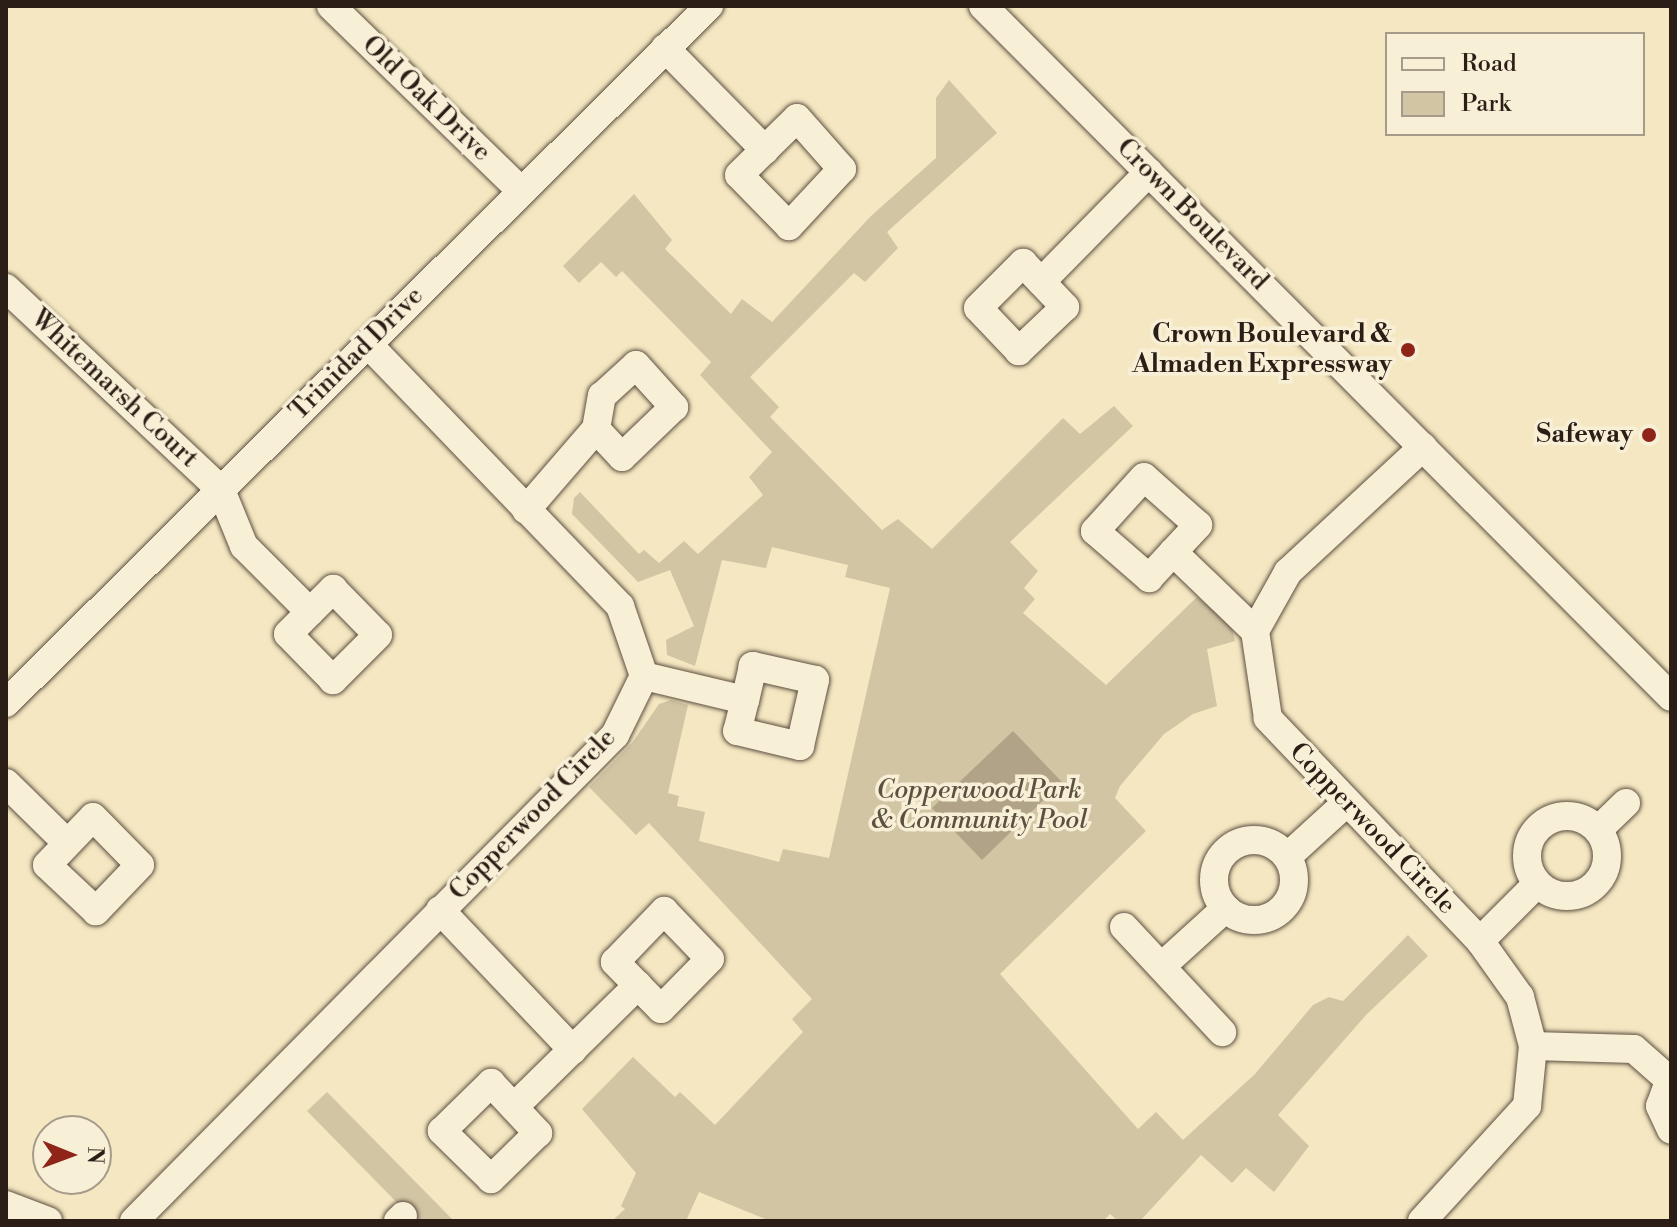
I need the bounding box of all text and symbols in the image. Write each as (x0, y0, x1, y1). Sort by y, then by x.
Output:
street label: Old Oak Drive (355, 30, 497, 168)
legend (1385, 32, 1645, 136)
text: Road (1461, 49, 1517, 79)
text: Park (1461, 89, 1511, 119)
street label: Crown Boulevard (1110, 133, 1274, 297)
street label: Trinidad Drive (284, 281, 430, 427)
street label: Whitemarsh Court (24, 303, 204, 475)
place label: Crown Boulevard & Almaden Expressway (1132, 319, 1392, 380)
marker: Crown Boulevard & Almaden Expressway (1399, 341, 1417, 359)
place label: Safeway (1536, 419, 1633, 451)
marker: Safeway (1640, 426, 1658, 444)
street label: Copperwood Circle (443, 723, 623, 907)
street label: Copperwood Circle (1282, 737, 1462, 921)
park label: Copperwood Park & Community Pool (870, 775, 1088, 836)
north arrow (32, 1115, 112, 1195)
text: N (81, 1146, 108, 1164)

